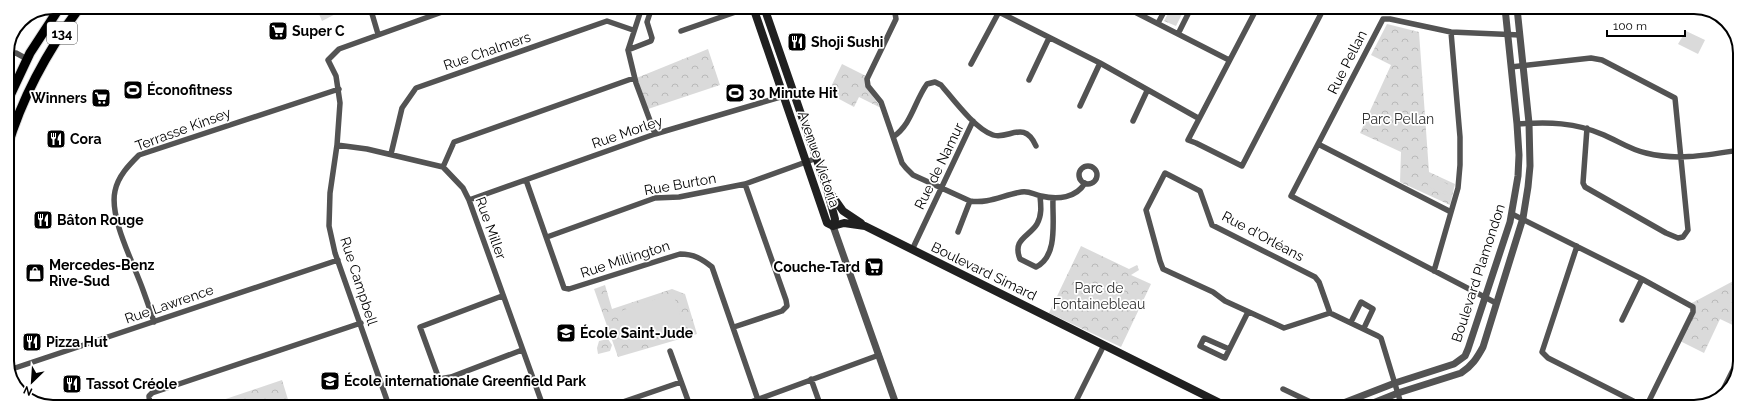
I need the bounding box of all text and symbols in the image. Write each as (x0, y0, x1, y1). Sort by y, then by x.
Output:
scale bar (1607, 12, 1685, 38)
text: 100 m (1613, 19, 1647, 33)
supermarket icon: Super C (267, 20, 289, 42)
road number: 134 (47, 22, 77, 44)
place label: Super C (292, 23, 345, 39)
street label: Rue Pellan (1324, 27, 1370, 97)
street label: Rue Chalmers (441, 29, 533, 73)
restaurant icon: Shoji Sushi (786, 31, 808, 53)
place label: Shoji Sushi (811, 34, 883, 50)
sports icon: Éconofitness (122, 79, 144, 101)
place label: Éconofitness (147, 81, 233, 98)
sports icon: 30 Minute Hit (724, 82, 746, 104)
place label: 30 Minute Hit (749, 85, 839, 101)
supermarket icon: Winners (90, 87, 112, 109)
place label: Winners (31, 90, 87, 106)
street label: Terrasse Kinsey (133, 104, 233, 154)
street label: Avenue Victoria (795, 109, 843, 209)
park label: Parc Pellan (1362, 111, 1434, 127)
street label: Rue Morley (589, 112, 665, 152)
street label: Rue de Namur (911, 120, 967, 212)
restaurant icon: Cora (45, 128, 67, 150)
place label: Cora (70, 131, 101, 147)
street label: Rue Burton (643, 170, 717, 198)
street label: Rue Miller (472, 195, 510, 261)
street label: Boulevard Plamondon (1448, 202, 1508, 344)
street label: Rue d'Orléans (1219, 208, 1307, 264)
restaurant icon: Bâton Rouge (32, 209, 54, 231)
place label: Bâton Rouge (57, 212, 144, 228)
street label: Rue Campbell (337, 235, 381, 328)
street label: Rue Millington (578, 237, 672, 281)
street label: Boulevard Simard (929, 239, 1039, 303)
supermarket icon: Couche-Tard (863, 256, 885, 278)
place label: Mercedes-Benz Rive-Sud (49, 257, 154, 289)
place label: Couche-Tard (774, 259, 860, 275)
shop icon: Mercedes-Benz Rive-Sud (24, 262, 46, 284)
park label: Parc de Fontainebleau (1053, 280, 1145, 312)
street label: Rue Lawrence (122, 281, 216, 327)
school or university icon: École Saint-Jude (555, 322, 577, 344)
place label: École Saint-Jude (580, 324, 694, 341)
restaurant icon: Pizza Hut (21, 331, 43, 353)
place label: Pizza Hut (46, 334, 109, 350)
north arrow (12, 362, 52, 402)
school or university icon: École internationale Greenfield Park (319, 370, 341, 392)
place label: École internationale Greenfield Park (344, 372, 586, 389)
restaurant icon: Tassot Créole (61, 373, 83, 395)
place label: Tassot Créole (86, 376, 178, 392)
text: N (21, 383, 35, 398)

